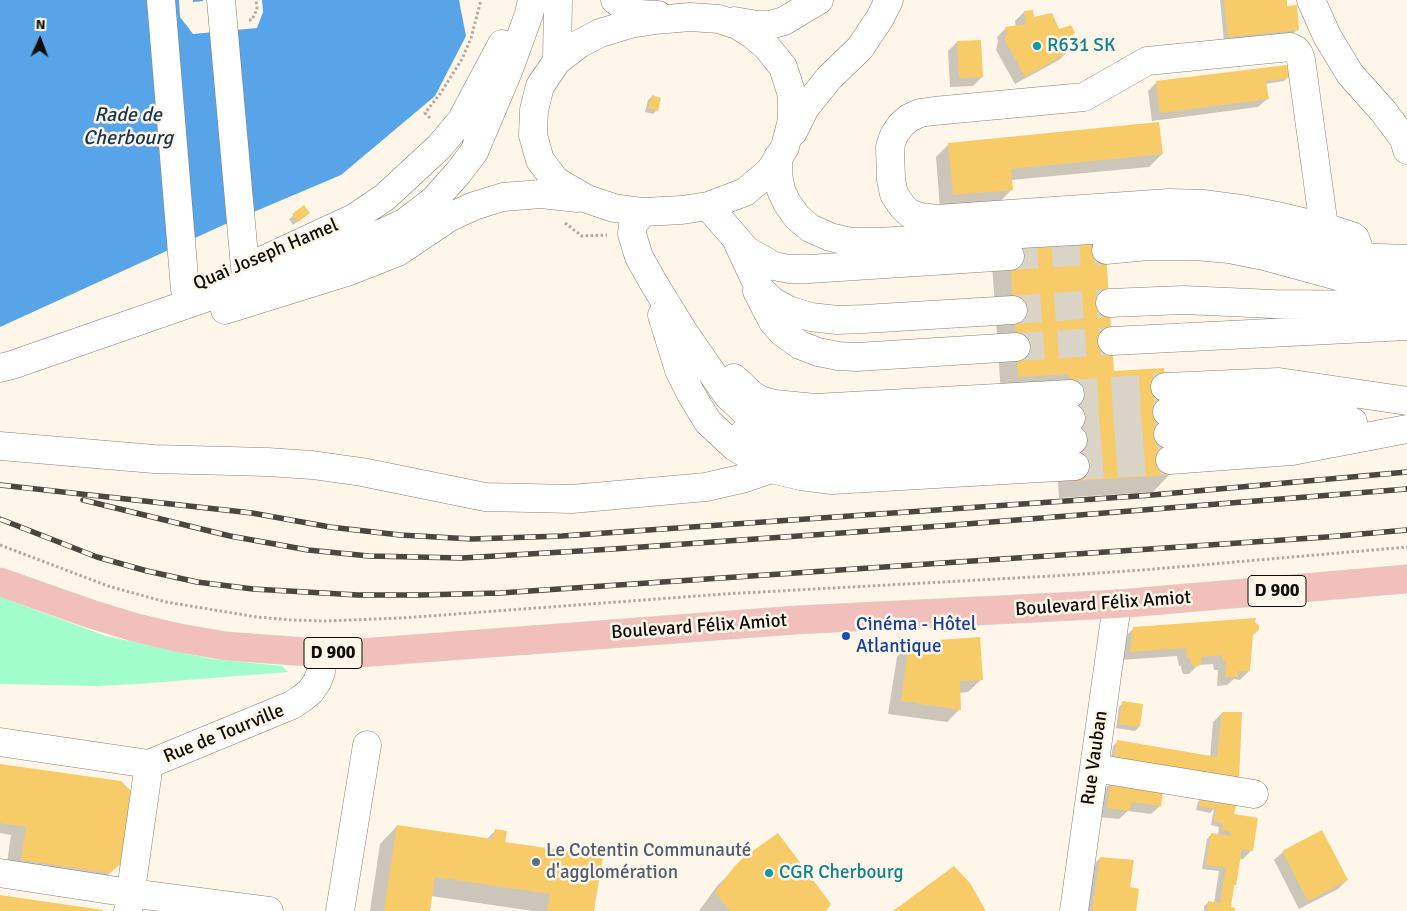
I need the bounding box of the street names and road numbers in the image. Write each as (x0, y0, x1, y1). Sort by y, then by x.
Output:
street label: Quai Joseph Hamel (190, 214, 342, 296)
road number: D 900 (1248, 576, 1306, 606)
street label: Boulevard Félix Amiot (1014, 586, 1192, 622)
street label: Boulevard Félix Amiot (610, 609, 788, 645)
road number: D 900 (304, 638, 362, 668)
street label: Rue de Tourville (160, 699, 288, 769)
street label: Rue Vauban (1077, 709, 1113, 807)

